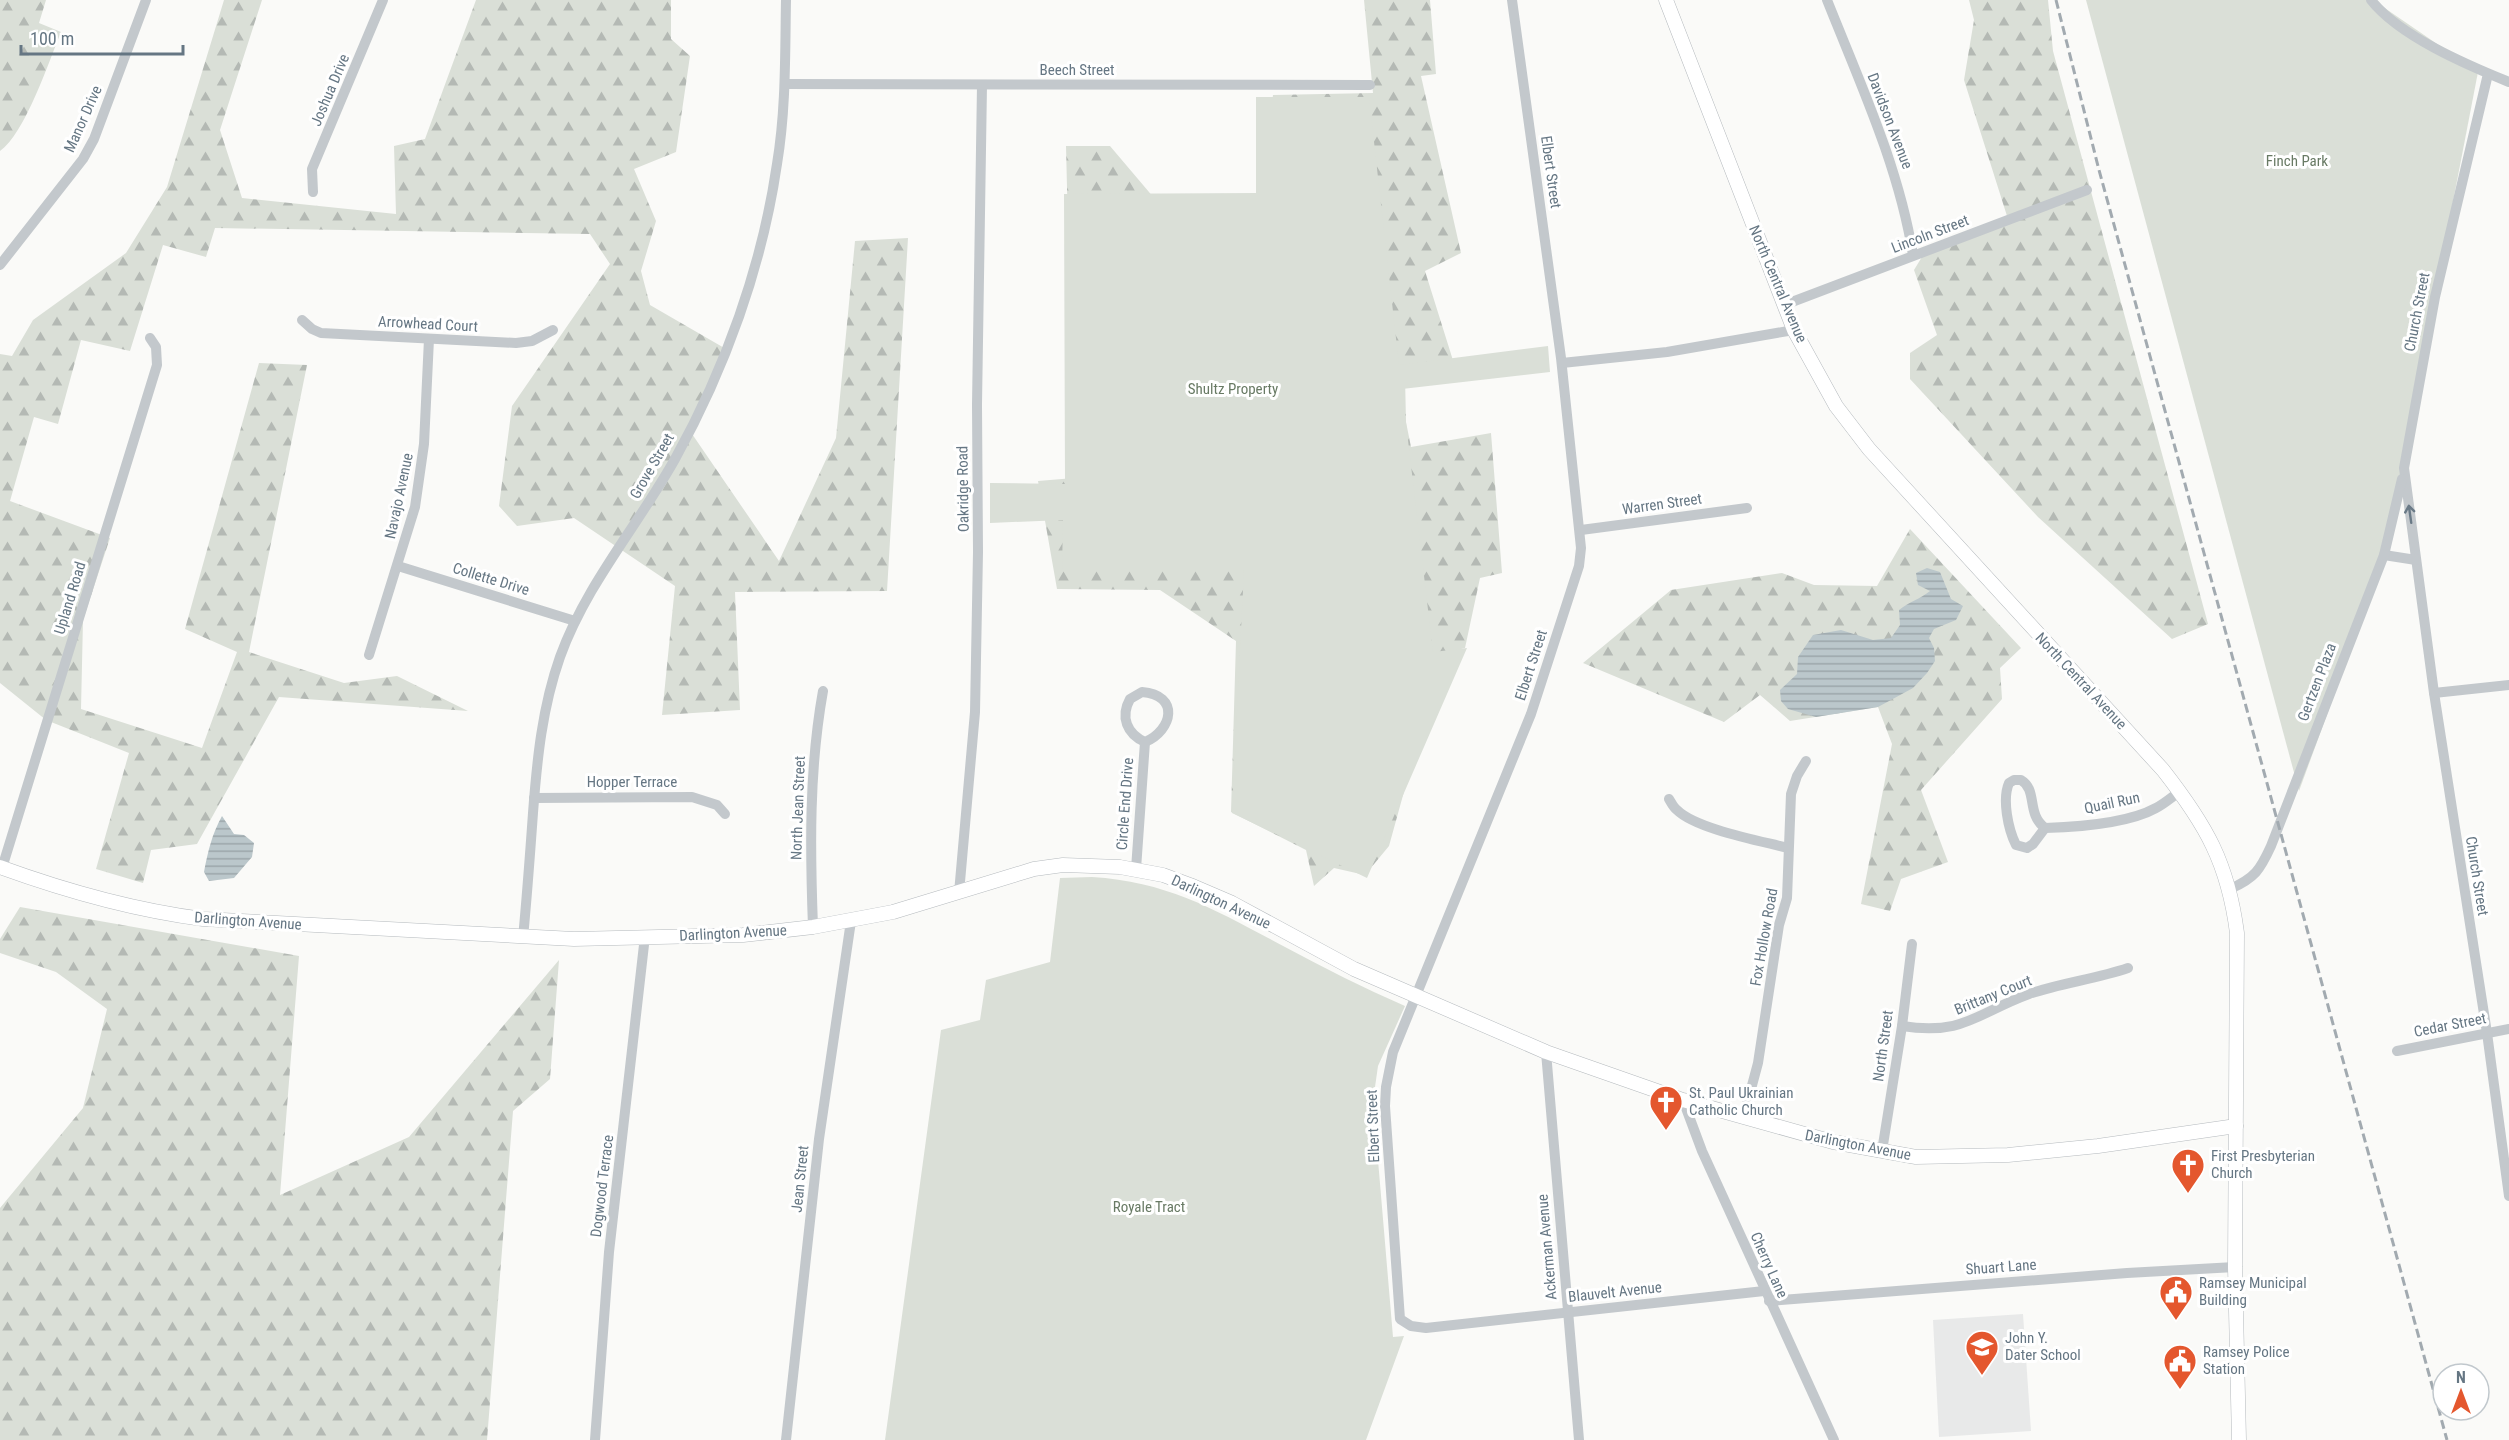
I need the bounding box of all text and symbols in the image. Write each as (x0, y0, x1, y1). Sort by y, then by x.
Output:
scale bar (21, 18, 183, 56)
text: 100 m (30, 28, 74, 49)
street label: Joshua Drive (307, 51, 353, 129)
street label: Beech Street (1039, 61, 1115, 79)
street label: Davidson Avenue (1863, 71, 1917, 171)
street label: Manor Drive (60, 83, 106, 155)
street label: Elbert Street (1537, 134, 1565, 210)
park label: Finch Park (2266, 152, 2328, 170)
street label: Lincoln Street (1889, 211, 1971, 257)
street label: North Central Avenue (1745, 223, 1811, 345)
street label: Church Street (2401, 271, 2433, 353)
street label: Arrowhead Court (378, 312, 478, 336)
park label: Shultz Property (1188, 380, 1278, 398)
street label: Grove Street (626, 430, 678, 502)
street label: Oakridge Road (953, 446, 973, 532)
street label: Navajo Avenue (381, 451, 417, 541)
street label: Warren Street (1621, 490, 1703, 518)
one-way arrow (2404, 505, 2415, 524)
street label: Collette Drive (450, 559, 532, 599)
street label: Upland Road (50, 560, 90, 636)
street label: Elbert Street (1511, 627, 1551, 703)
street label: North Central Avenue (2032, 629, 2130, 733)
street label: Gertzen Plaza (2294, 640, 2340, 724)
street label: North Jean Street (787, 756, 809, 860)
street label: Circle End Drive (1113, 757, 1137, 851)
street label: Hopper Terrace (587, 773, 677, 791)
street label: Quail Run (2083, 788, 2141, 818)
street label: Church Street (2462, 835, 2492, 917)
street label: Darlington Avenue (1168, 871, 1274, 933)
street label: Fox Hollow Road (1747, 887, 1781, 987)
street label: Darlington Avenue (194, 908, 302, 934)
street label: Darlington Avenue (679, 921, 787, 945)
street label: Brittany Court (1952, 971, 2034, 1019)
street label: North Street (1869, 1009, 1897, 1083)
street label: Cedar Street (2412, 1009, 2488, 1041)
church icon: St. Paul Ukrainian Catholic Church (1648, 1084, 1684, 1131)
place label: St. Paul Ukrainian Catholic Church (1689, 1084, 1793, 1119)
street label: Elbert Street (1363, 1089, 1383, 1163)
street label: Darlington Avenue (1803, 1126, 1913, 1164)
street label: Dogwood Terrace (587, 1134, 617, 1238)
street label: Jean Street (788, 1145, 812, 1213)
church icon: First Presbyterian Church (2170, 1147, 2206, 1194)
place label: First Presbyterian Church (2211, 1147, 2315, 1182)
street label: Ackerman Avenue (1533, 1193, 1561, 1301)
park label: Royale Tract (1113, 1198, 1185, 1216)
street label: Cherry Lane (1746, 1229, 1792, 1301)
street label: Shuart Lane (1965, 1256, 2037, 1278)
public building icon: Ramsey Municipal Building (2158, 1274, 2194, 1321)
place label: Ramsey Municipal Building (2199, 1274, 2307, 1309)
street label: Blauvelt Avenue (1567, 1278, 1663, 1306)
school or university icon: John Y. Dater School (1964, 1329, 2000, 1376)
place label: John Y. Dater School (2005, 1329, 2081, 1364)
public building icon: Ramsey Police Station (2162, 1343, 2198, 1390)
place label: Ramsey Police Station (2203, 1343, 2290, 1378)
north arrow (2431, 1362, 2491, 1422)
text: N (2456, 1368, 2466, 1387)

